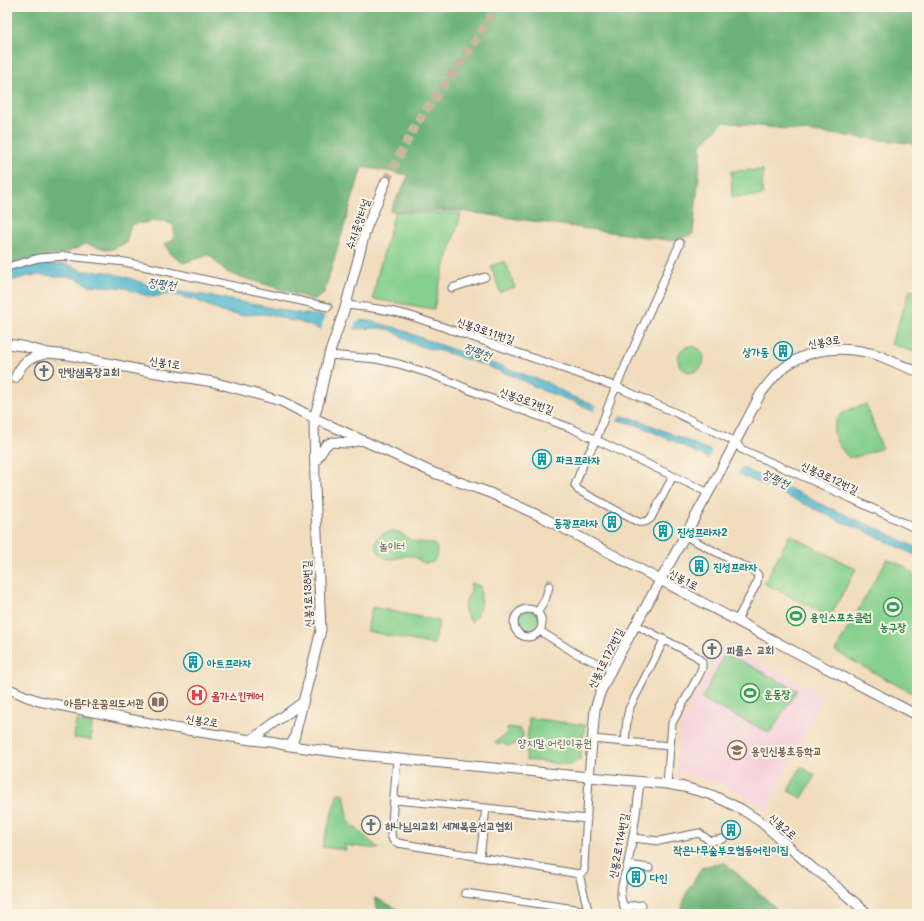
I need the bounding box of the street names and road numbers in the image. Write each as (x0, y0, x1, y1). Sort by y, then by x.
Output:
street label: 수지중앙터널 (341, 196, 373, 252)
street label: 신봉3로11번길 (455, 313, 517, 347)
street label: 신봉3로 (807, 331, 842, 351)
street label: 신봉1로 (148, 352, 182, 372)
street label: 신봉3로7번길 (498, 383, 556, 417)
street label: 신봉3로12번길 (799, 457, 861, 497)
street label: 신봉1로138번길 (298, 560, 316, 628)
street label: 신봉1로 (667, 565, 702, 593)
street label: 신봉1로172번길 (583, 625, 627, 691)
street label: 신봉2로 (185, 710, 219, 730)
street label: 신봉2로 (766, 810, 800, 842)
street label: 신봉2로114번길 (604, 812, 632, 880)

